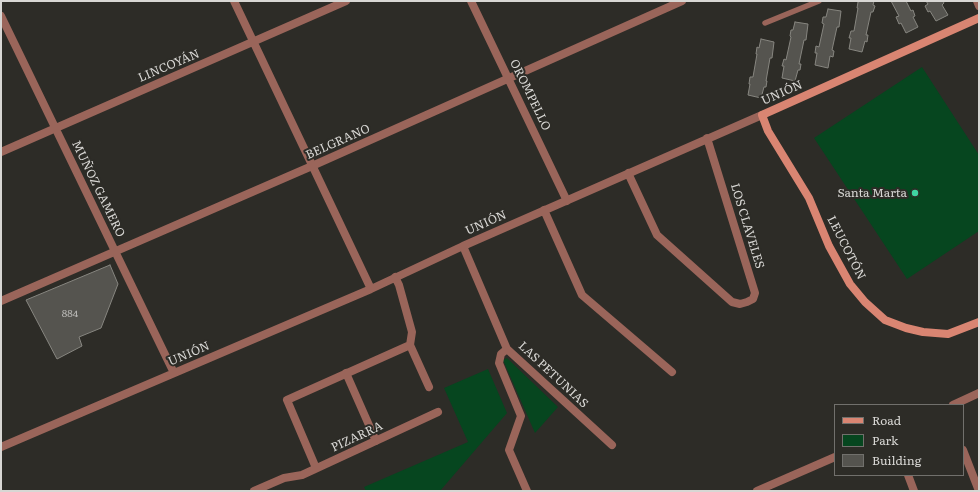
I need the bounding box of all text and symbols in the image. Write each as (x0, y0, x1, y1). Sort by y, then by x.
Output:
street label: LINCOYÁN (136, 47, 202, 85)
street label: OROMPELLO (507, 57, 553, 133)
street label: UNIÓN (759, 78, 805, 108)
street label: BELGRANO (304, 121, 372, 163)
street label: MUÑOZ GAMERO (68, 138, 128, 240)
street label: LOS CLAVELES (727, 181, 767, 271)
place label: Santa Marta (837, 186, 907, 200)
marker: Santa Marta (910, 188, 920, 198)
street label: UNIÓN (463, 208, 509, 238)
street label: LEUCOTÓN (824, 214, 868, 282)
house number: 884 (62, 308, 78, 320)
street label: UNIÓN (166, 339, 212, 369)
street label: LAS PETUNIAS (515, 339, 591, 411)
legend (834, 404, 964, 476)
text: Road (872, 411, 901, 429)
street label: PIZARRA (329, 419, 385, 455)
text: Park (872, 431, 898, 449)
text: Building (872, 451, 921, 469)

